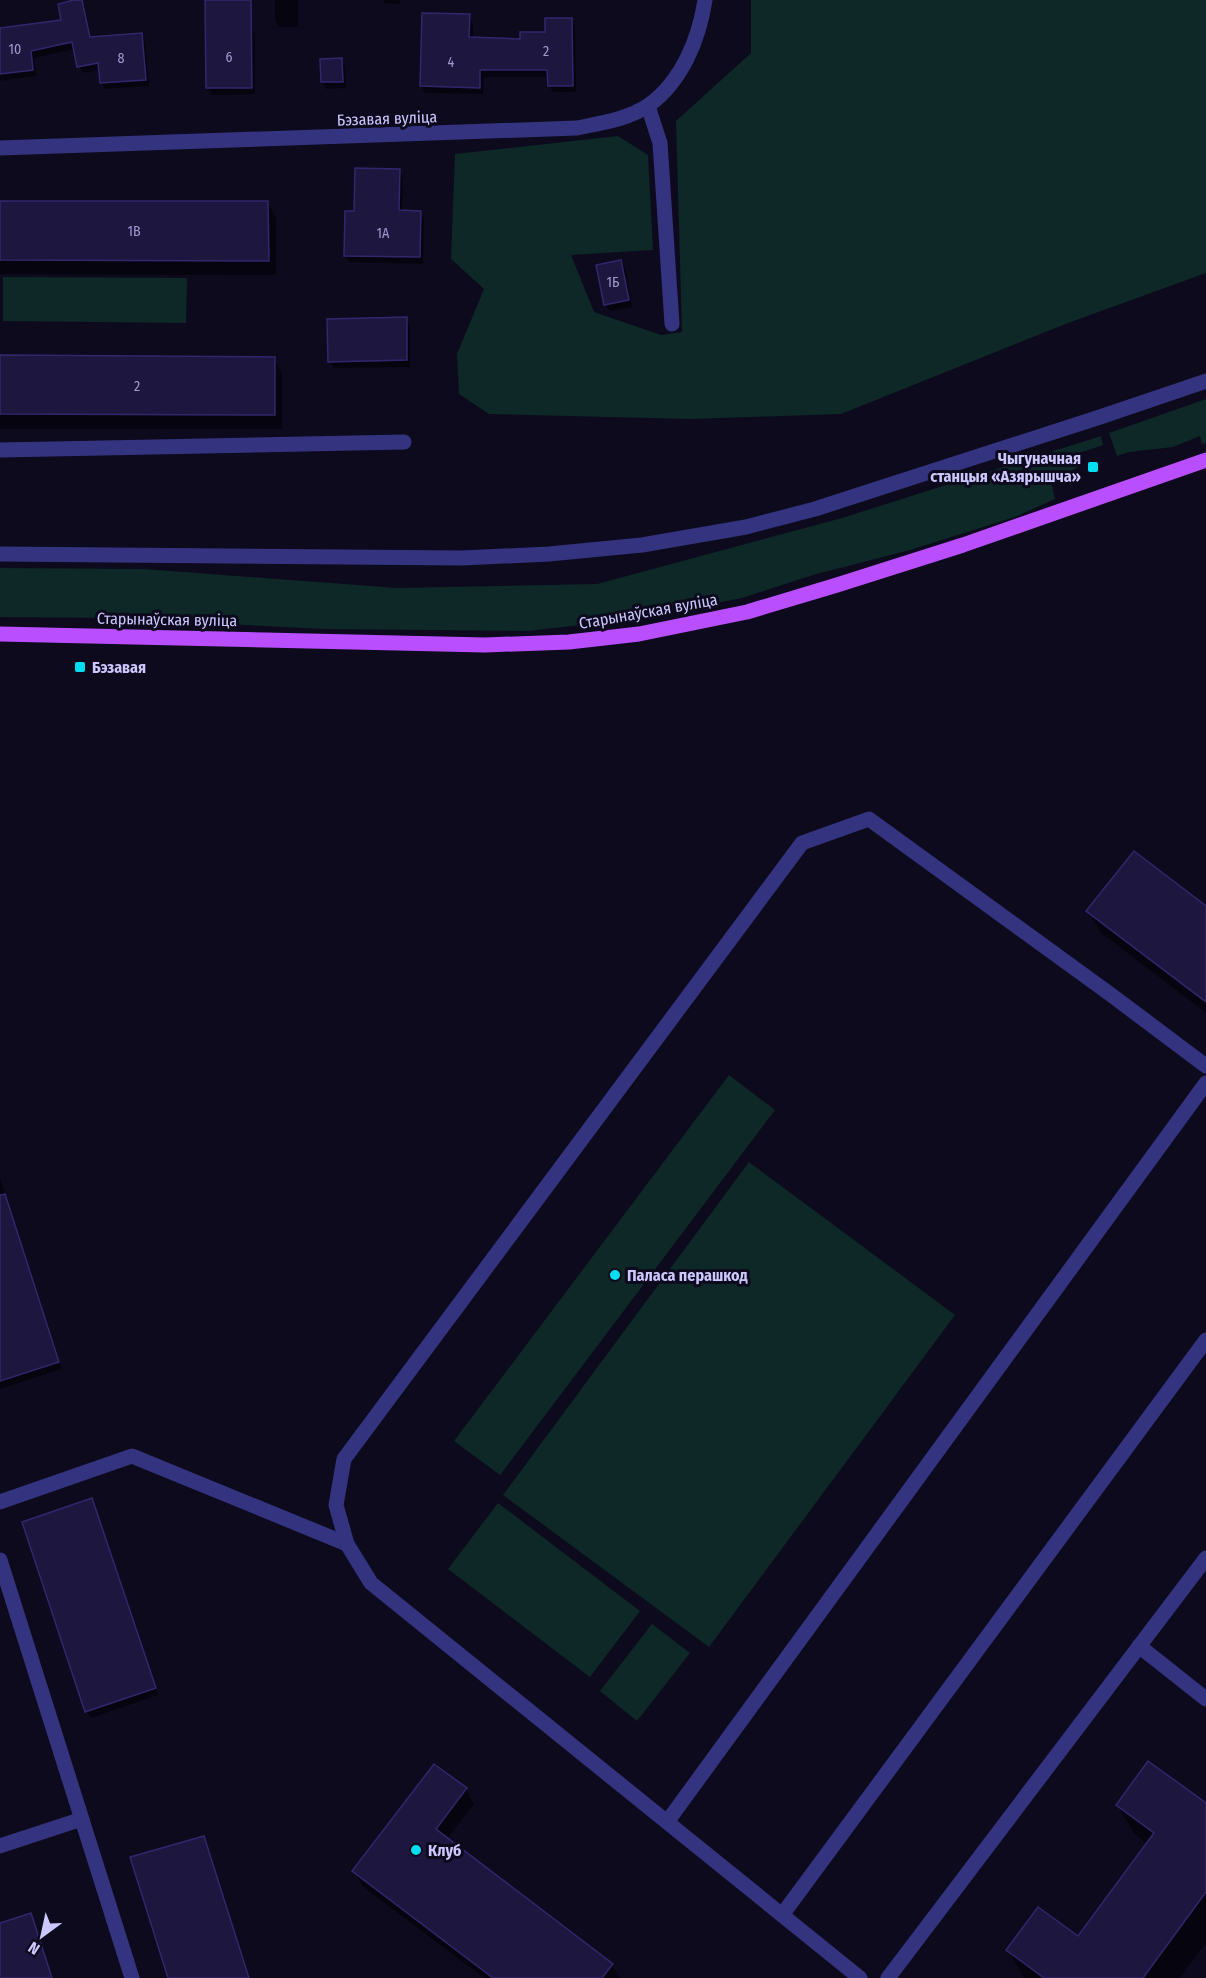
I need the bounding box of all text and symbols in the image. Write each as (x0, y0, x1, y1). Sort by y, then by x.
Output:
house number: 10 (9, 41, 21, 58)
house number: 2 (543, 43, 549, 60)
house number: 6 (226, 49, 233, 66)
house number: 8 (118, 50, 125, 67)
house number: 4 (448, 54, 455, 71)
street label: Бэзавая вуліца (337, 107, 438, 130)
house number: 1В (127, 223, 141, 240)
house number: 1А (377, 225, 390, 242)
house number: 1Б (607, 274, 619, 291)
house number: 2 (134, 378, 140, 395)
place label: Чыгуначная станцыя «Азярышча» (930, 449, 1081, 486)
marker: Чыгуначная станцыя «Азярышча» (1086, 460, 1100, 474)
street label: Старынаўская вуліца (577, 590, 719, 633)
street label: Старынаўская вуліца (97, 609, 238, 630)
place label: Бэзавая (92, 658, 146, 677)
marker: Бэзавая (73, 660, 87, 674)
place label: Паласа перашкод (627, 1266, 748, 1285)
marker: Паласа перашкод (608, 1268, 622, 1282)
place label: Клуб (428, 1841, 461, 1860)
marker: Клуб (409, 1843, 423, 1857)
north arrow (12, 1906, 72, 1966)
text: N (25, 1938, 43, 1959)

